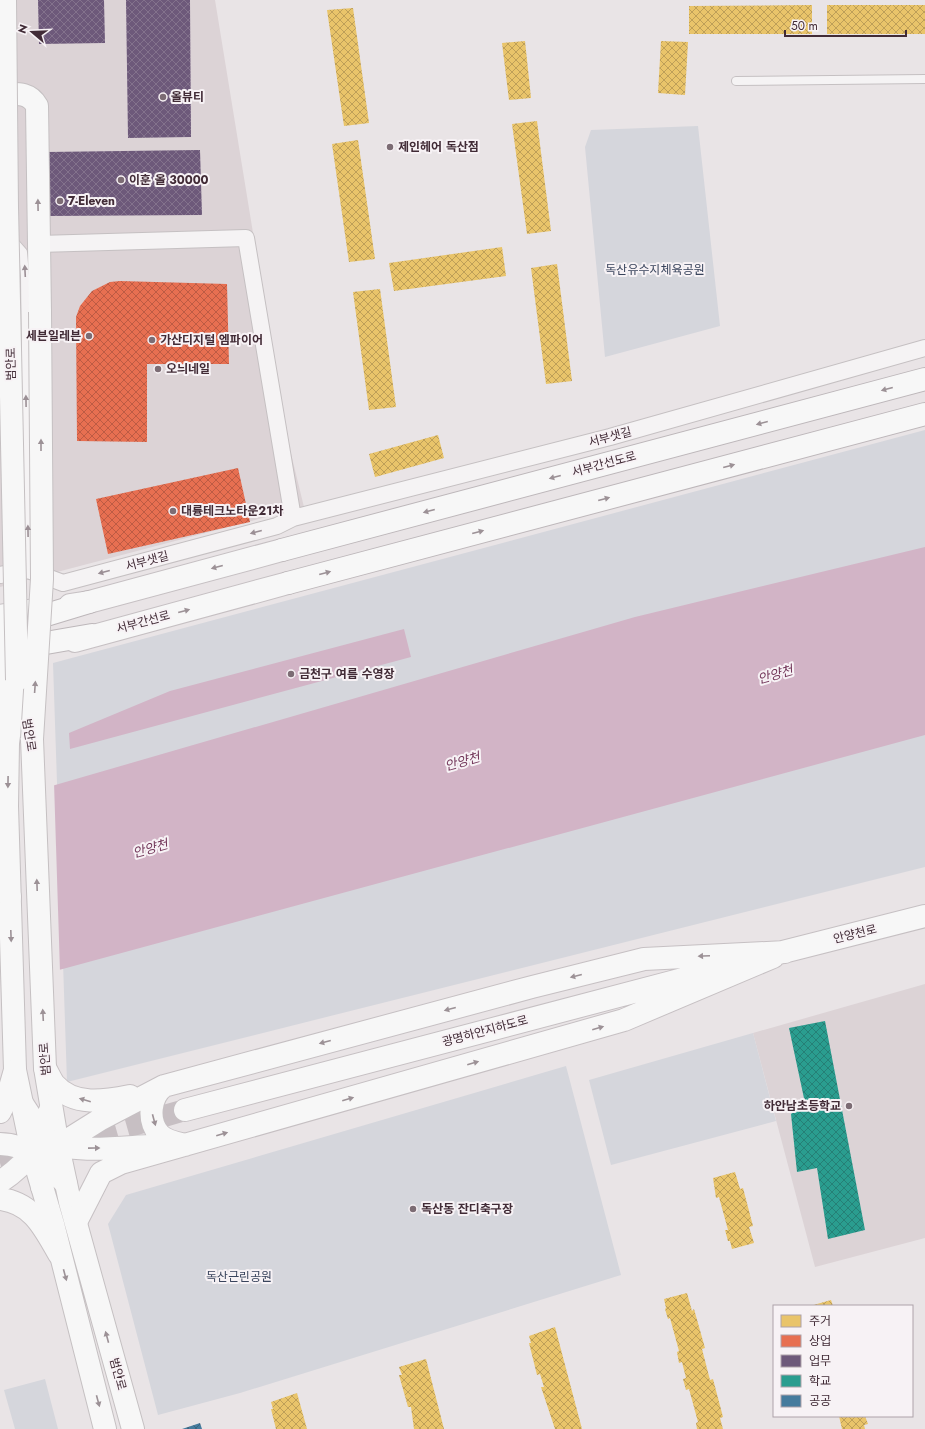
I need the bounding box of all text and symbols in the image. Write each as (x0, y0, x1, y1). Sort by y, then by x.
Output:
north arrow (12, 12, 52, 52)
scale bar (785, 12, 906, 38)
text: 50 m (791, 17, 818, 35)
text: N (14, 22, 32, 35)
place label: 올뷰티 (171, 88, 204, 106)
marker: 올뷰티 (158, 92, 168, 102)
place label: 제인헤어 독산점 (398, 138, 479, 156)
marker: 제인헤어 독산점 (385, 142, 395, 152)
place label: 이훈 올 30000 (129, 171, 209, 189)
marker: 이훈 올 30000 (116, 175, 126, 185)
place label: 7-Eleven (68, 192, 115, 210)
marker: 7-Eleven (55, 196, 65, 206)
one-way arrow (35, 198, 41, 211)
park label: 독산유수지체육공원 (605, 261, 705, 279)
one-way arrow (21, 265, 28, 277)
place label: 세븐일레븐 (26, 327, 81, 345)
marker: 세븐일레븐 (84, 331, 94, 341)
place label: 가산디지털 엠파이어 (160, 331, 263, 349)
marker: 가산디지털 엠파이어 (147, 335, 157, 345)
street label: 범안로 (2, 347, 20, 381)
place label: 오늬네일 (166, 360, 210, 378)
marker: 오늬네일 (153, 364, 163, 374)
one-way arrow (881, 387, 894, 393)
one-way arrow (23, 394, 29, 407)
one-way arrow (755, 420, 768, 426)
street label: 서부샛길 (586, 423, 634, 451)
one-way arrow (38, 438, 44, 451)
street label: 서부간선도로 (570, 447, 638, 481)
one-way arrow (723, 462, 736, 468)
one-way arrow (549, 475, 561, 481)
one-way arrow (598, 496, 610, 502)
place label: 대륭테크노타운21차 (181, 502, 283, 520)
marker: 대륭테크노타운21차 (168, 506, 178, 516)
one-way arrow (423, 508, 435, 514)
one-way arrow (25, 524, 31, 537)
one-way arrow (250, 529, 263, 535)
one-way arrow (472, 529, 484, 535)
street label: 서부샛길 (123, 547, 171, 575)
one-way arrow (211, 564, 223, 570)
one-way arrow (98, 570, 110, 576)
one-way arrow (320, 570, 332, 576)
street label: 서부간선로 (114, 606, 172, 638)
one-way arrow (178, 608, 190, 614)
water label: 안양천 (755, 660, 796, 689)
place label: 금천구 여름 수영장 (299, 665, 395, 683)
marker: 금천구 여름 수영장 (286, 669, 296, 679)
one-way arrow (32, 681, 39, 693)
street label: 범안로 (18, 717, 40, 753)
water label: 안양천 (442, 747, 483, 776)
one-way arrow (5, 776, 11, 789)
water label: 안양천 (130, 834, 171, 863)
one-way arrow (34, 879, 41, 891)
street label: 안양천로 (831, 920, 879, 948)
one-way arrow (8, 930, 14, 943)
one-way arrow (697, 953, 710, 959)
one-way arrow (570, 973, 582, 979)
one-way arrow (444, 1006, 456, 1012)
one-way arrow (39, 1009, 46, 1021)
street label: 광명하안지하도로 (440, 1011, 530, 1051)
one-way arrow (592, 1025, 604, 1031)
one-way arrow (318, 1039, 330, 1045)
street label: 범안로 (35, 1042, 55, 1076)
one-way arrow (467, 1060, 479, 1066)
one-way arrow (342, 1096, 354, 1102)
one-way arrow (79, 1097, 91, 1103)
place label: 하안남초등학교 (764, 1097, 841, 1115)
marker: 하안남초등학교 (844, 1101, 854, 1111)
one-way arrow (151, 1114, 157, 1126)
one-way arrow (217, 1131, 229, 1137)
one-way arrow (88, 1145, 101, 1151)
place label: 독산동 잔디축구장 (421, 1200, 513, 1218)
marker: 독산동 잔디축구장 (408, 1204, 418, 1214)
park label: 독산근린공원 (206, 1268, 272, 1286)
one-way arrow (62, 1269, 68, 1281)
legend (773, 1305, 913, 1417)
text: 주거 (809, 1312, 831, 1330)
one-way arrow (104, 1331, 110, 1344)
text: 상업 (809, 1332, 831, 1350)
text: 업무 (809, 1352, 831, 1370)
street label: 범안로 (105, 1356, 131, 1392)
text: 학교 (809, 1372, 831, 1390)
text: 공공 (809, 1392, 831, 1410)
one-way arrow (95, 1395, 101, 1407)

